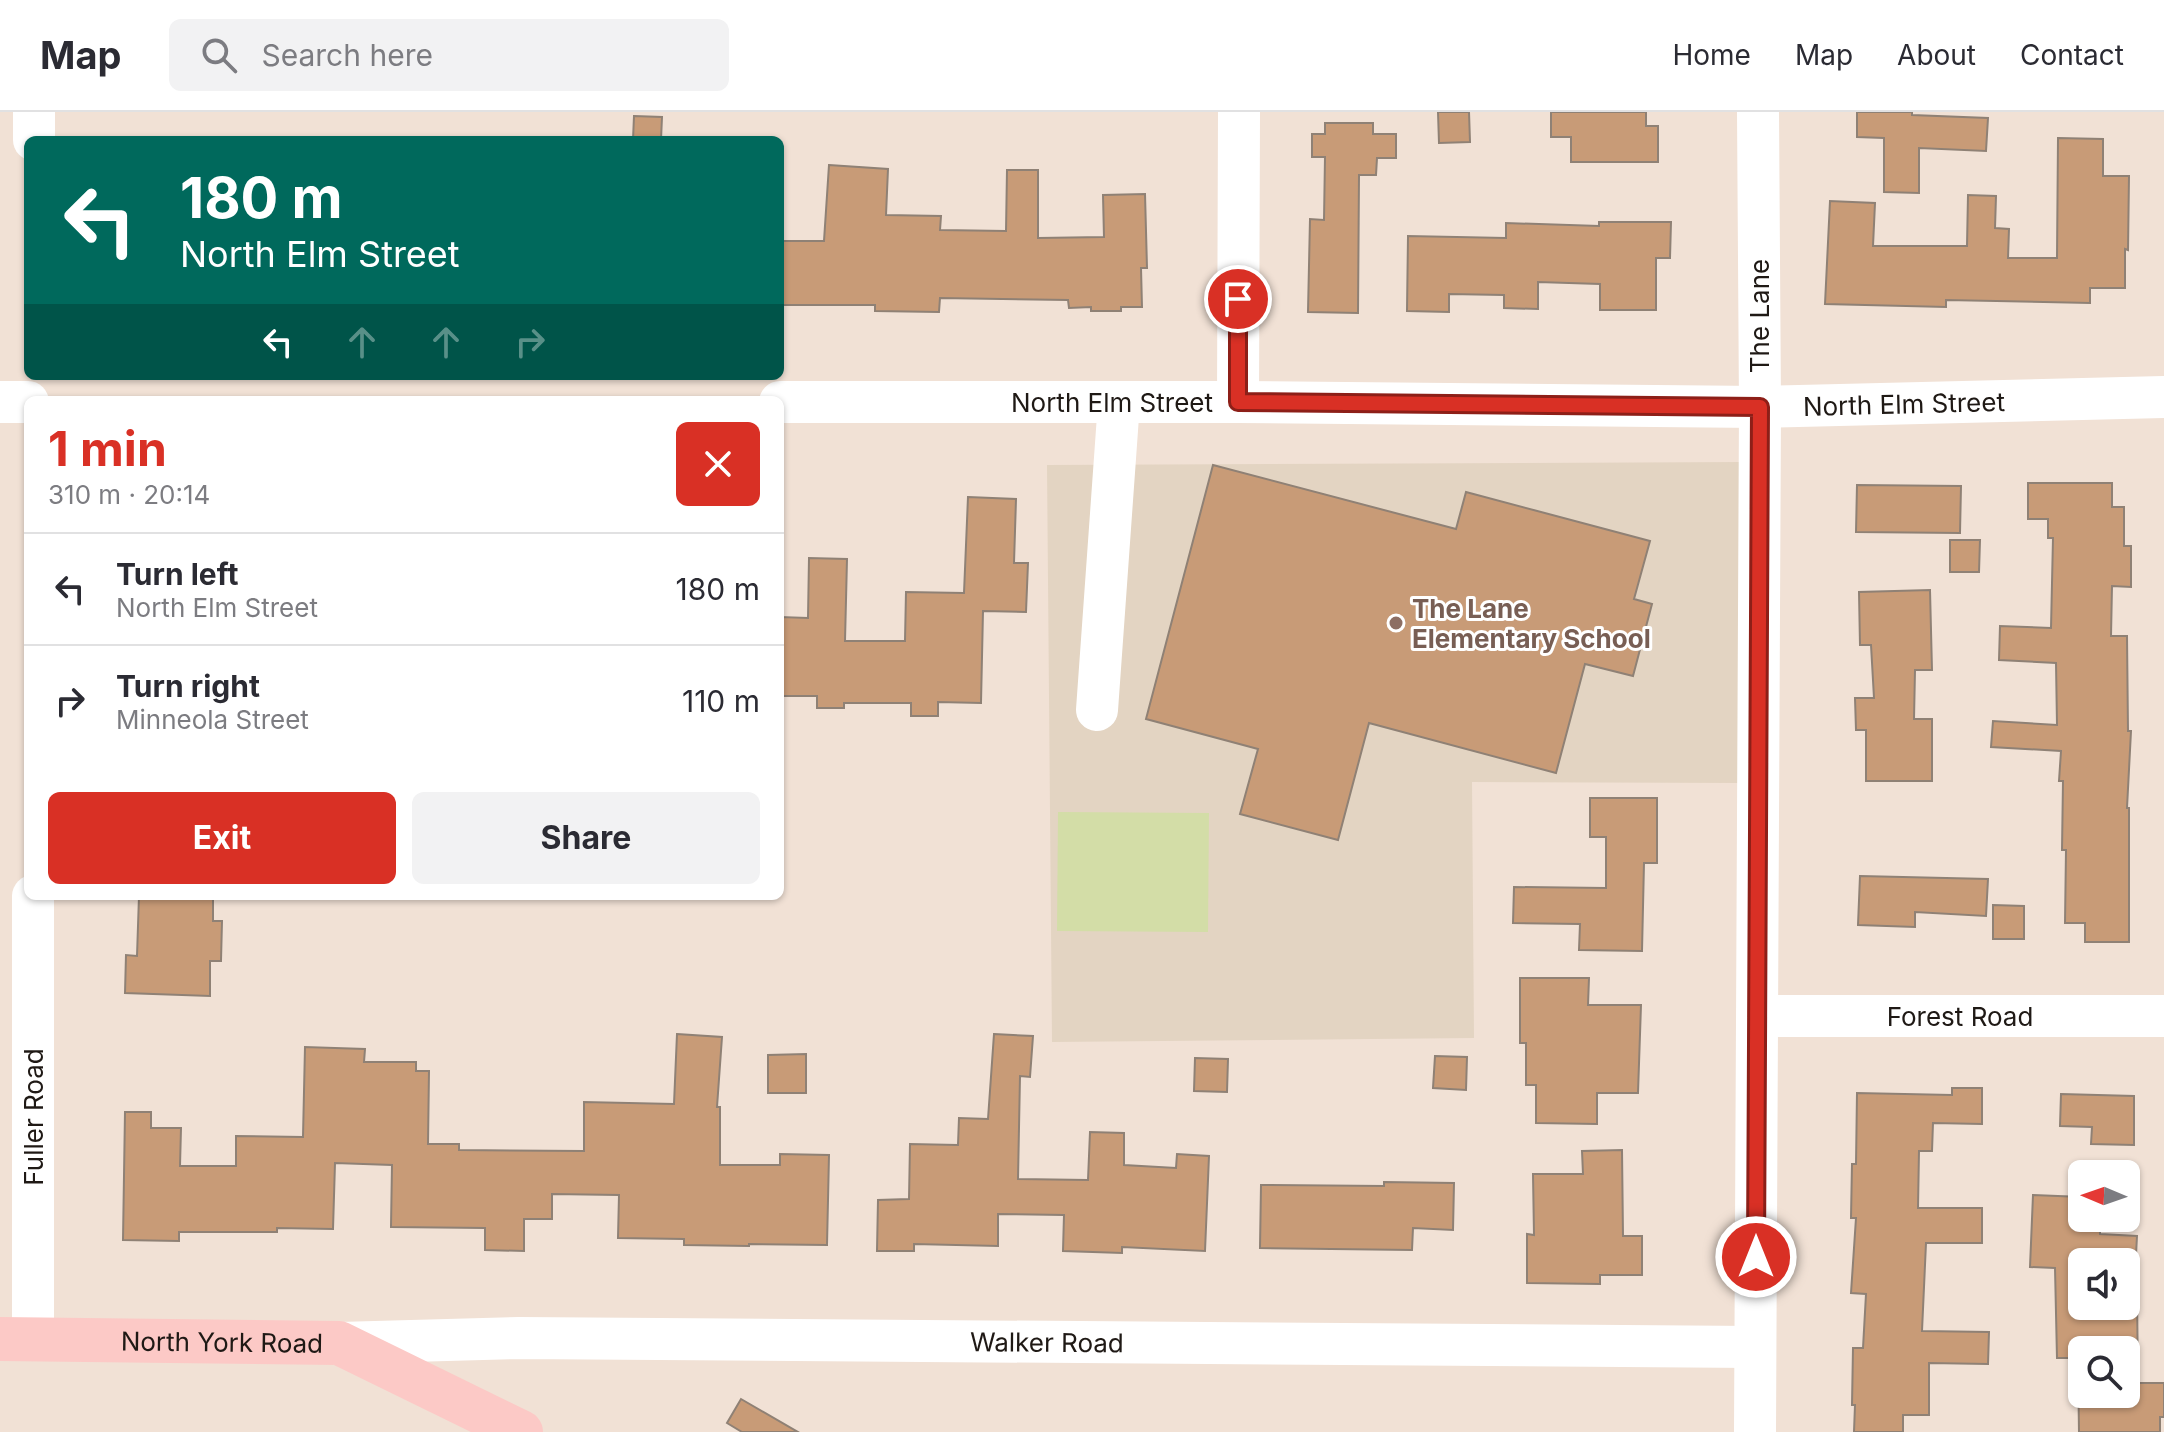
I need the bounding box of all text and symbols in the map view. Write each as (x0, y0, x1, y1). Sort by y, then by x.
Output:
search box (169, 19, 729, 91)
text: Map (40, 32, 121, 78)
icon: search (197, 33, 241, 77)
text: Search here (261, 37, 433, 73)
text: Home (1672, 38, 1751, 72)
text: Map (1795, 38, 1853, 72)
text: About (1897, 38, 1976, 72)
text: Contact (2020, 38, 2124, 72)
text: 180 m (180, 164, 343, 232)
icon: left (48, 168, 152, 272)
text: North Elm Street (180, 232, 460, 276)
street label: The Lane (1744, 259, 1775, 373)
pin (1204, 265, 1272, 333)
icon: arrive (1216, 277, 1260, 321)
icon: left (256, 320, 300, 364)
icon: ahead (340, 320, 384, 364)
icon: ahead (424, 320, 468, 364)
icon: right (508, 320, 552, 364)
street label: North Elm Street (1803, 385, 2005, 421)
street label: North Elm Street (1011, 387, 1213, 418)
text: 1 min (48, 419, 167, 478)
button: close (676, 422, 760, 506)
text: 310 m · 20:14 (48, 479, 210, 510)
text: Turn left (116, 556, 238, 592)
icon: left (48, 567, 92, 611)
text: 180 m (676, 571, 760, 607)
text: North Elm Street (116, 592, 318, 623)
place label: The Lane Elementary School (1412, 593, 1651, 654)
marker: The Lane Elementary School (1387, 614, 1405, 632)
text: Turn right (116, 668, 260, 704)
icon: right (48, 679, 92, 723)
text: 110 m (682, 683, 760, 719)
text: Minneola Street (116, 704, 309, 735)
button: Exit (48, 792, 396, 884)
button: Share (412, 792, 760, 884)
street label: Forest Road (1887, 1001, 2033, 1032)
street label: Fuller Road (18, 1048, 49, 1186)
north arrow (2068, 1160, 2140, 1232)
map controls (2068, 1160, 2140, 1408)
position arrow (1714, 1215, 1798, 1299)
button: sound (2068, 1248, 2140, 1320)
street label: North York Road (121, 1325, 323, 1358)
street label: Walker Road (970, 1326, 1124, 1358)
button: search (2068, 1336, 2140, 1408)

